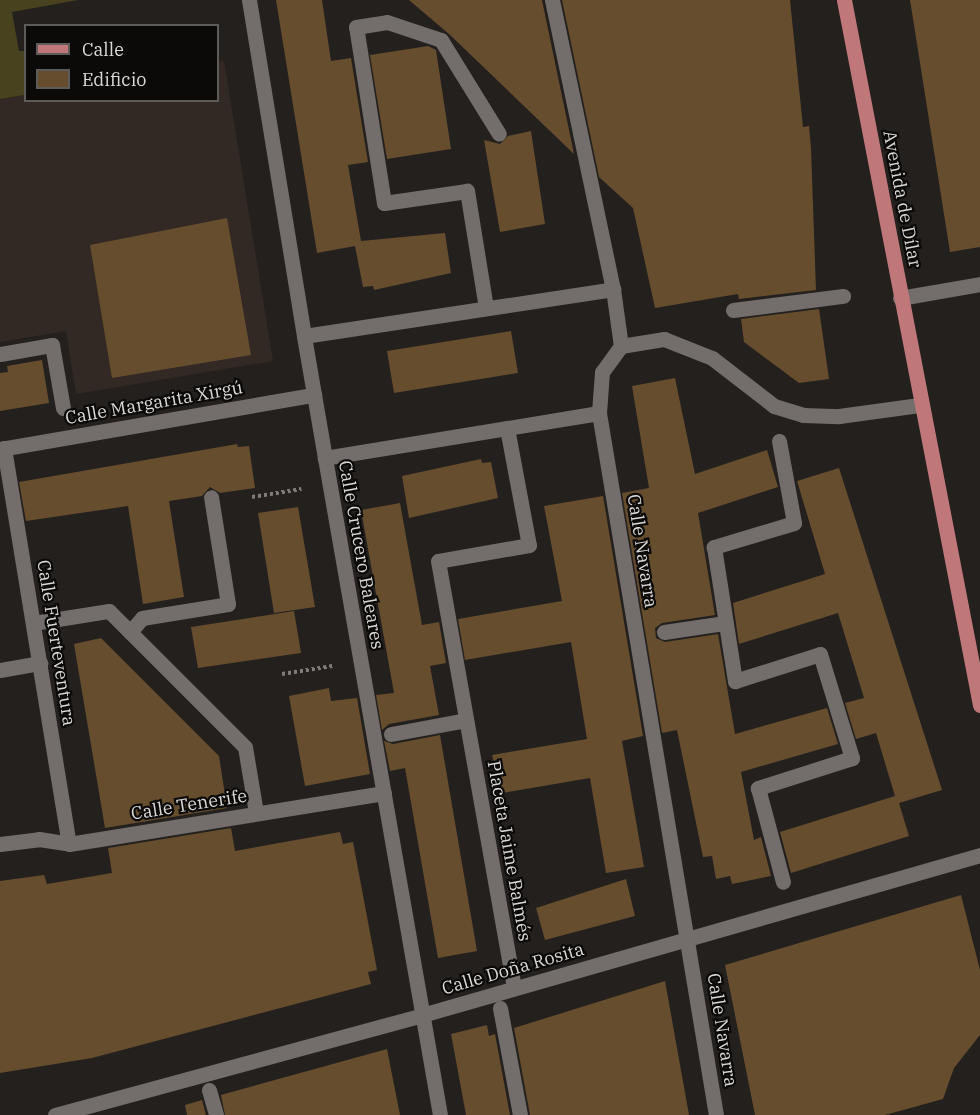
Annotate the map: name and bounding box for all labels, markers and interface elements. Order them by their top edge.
legend [24,24,219,102]
text: Calle [82,38,124,61]
text: Edificio [82,68,146,91]
street label: Avenida de Dílar [878,128,926,270]
street label: Calle Margarita Xirgú [64,377,244,429]
street label: Calle Crucero Baleares [334,459,388,651]
street label: Calle Navarra [622,493,662,609]
street label: Calle Fuerteventura [32,559,80,727]
street label: Placeta Jaime Balmés [482,759,536,943]
street label: Calle Tenerife [130,785,248,825]
street label: Calle Doña Rosita [439,938,587,1000]
street label: Calle Navarra [702,972,742,1088]

